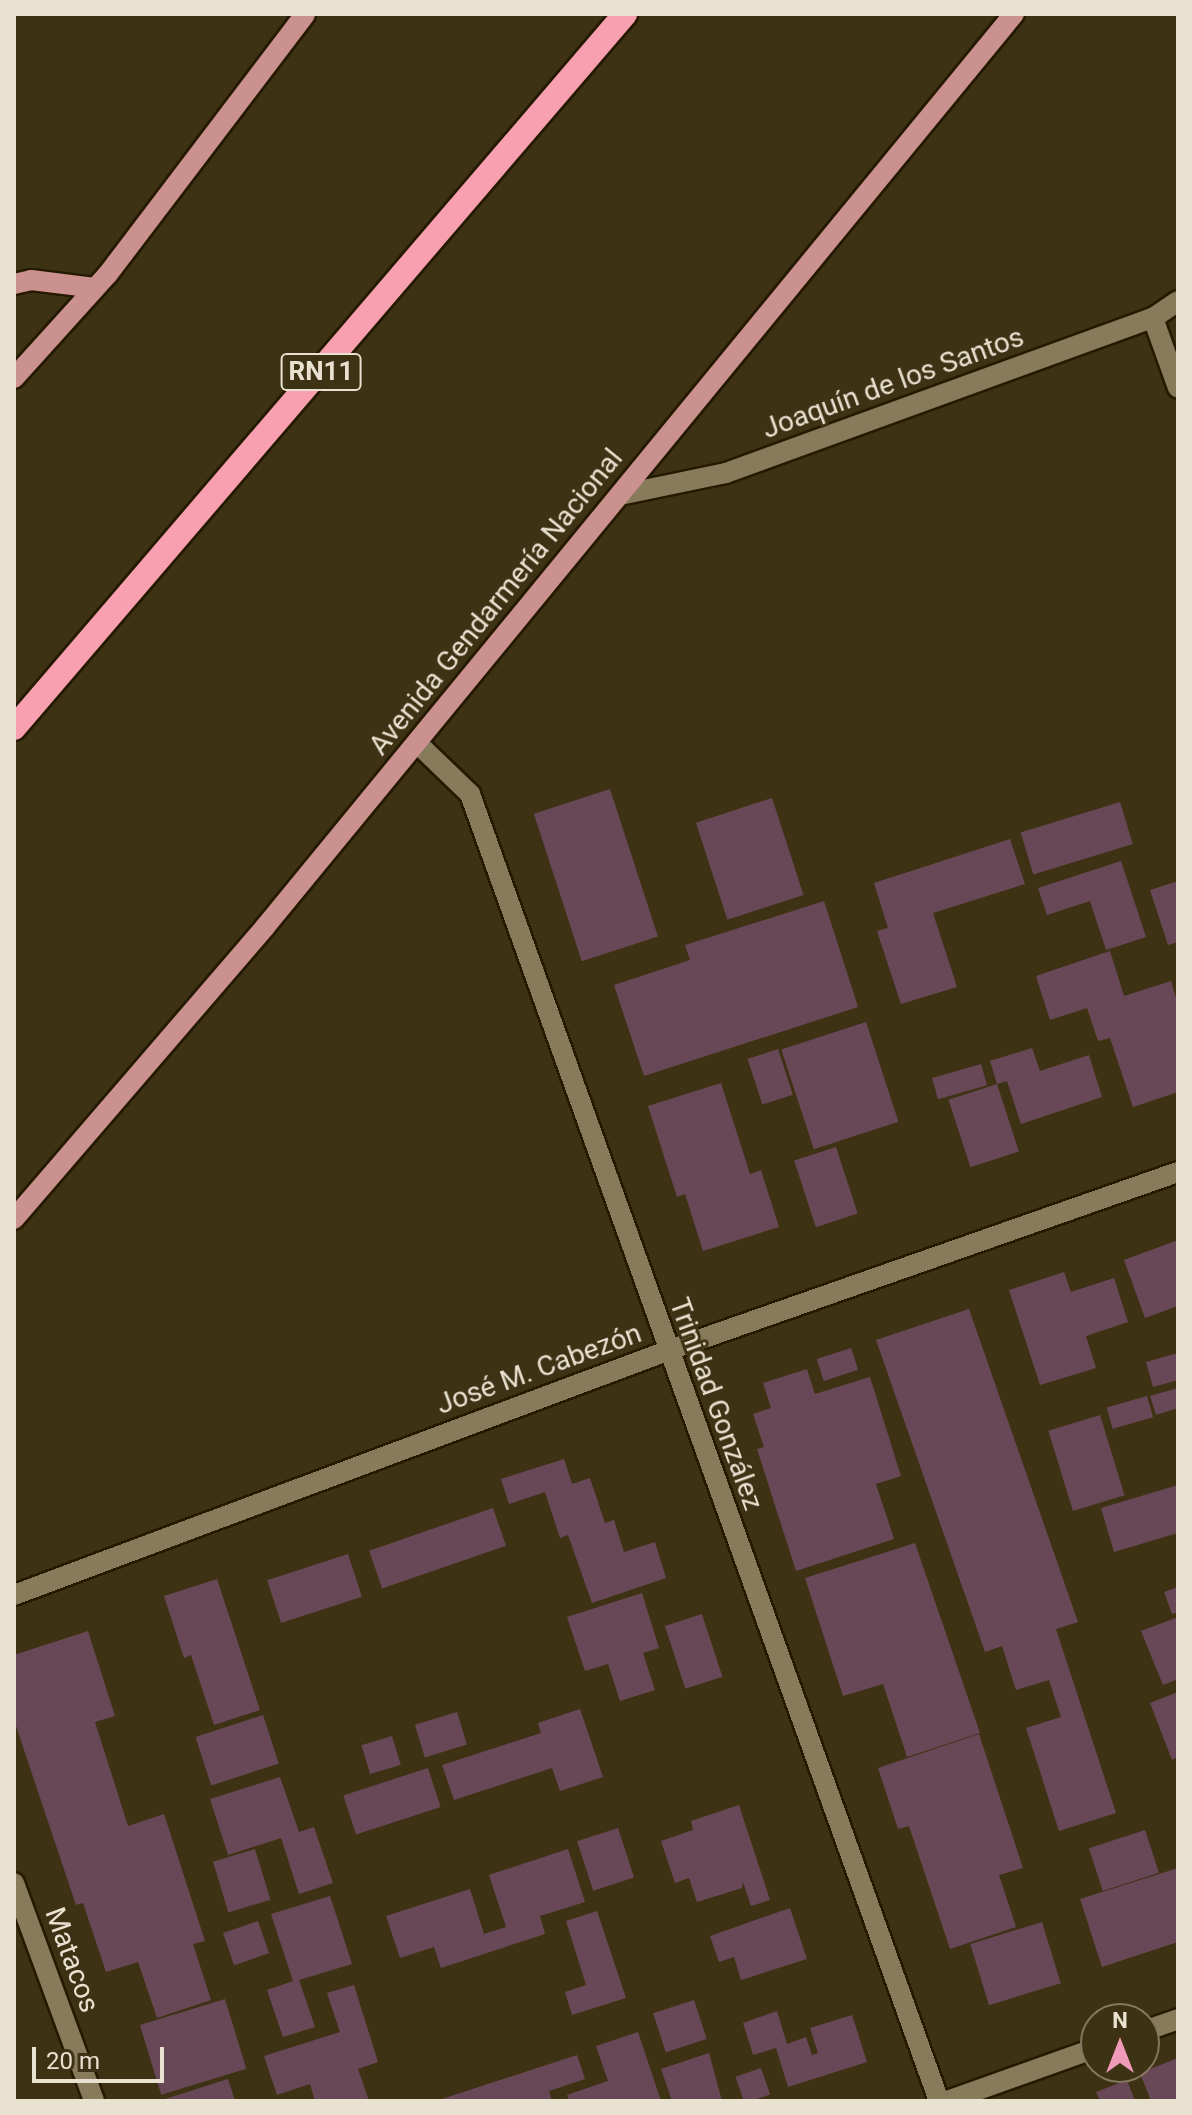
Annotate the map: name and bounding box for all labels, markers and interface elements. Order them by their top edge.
street label: Joaquín de los Santos [758,320,1028,446]
road number: RN11 [279,350,363,394]
street label: Avenida Gendarmería Nacional [362,442,630,762]
street label: Trinidad González [662,1293,770,1515]
street label: José M. Cabezón [432,1316,646,1422]
street label: Matacos [38,1903,106,2017]
north arrow [1080,2003,1160,2083]
text: N [1112,2008,1128,2033]
scale bar [36,2031,168,2081]
text: 20 m [46,2047,100,2075]

